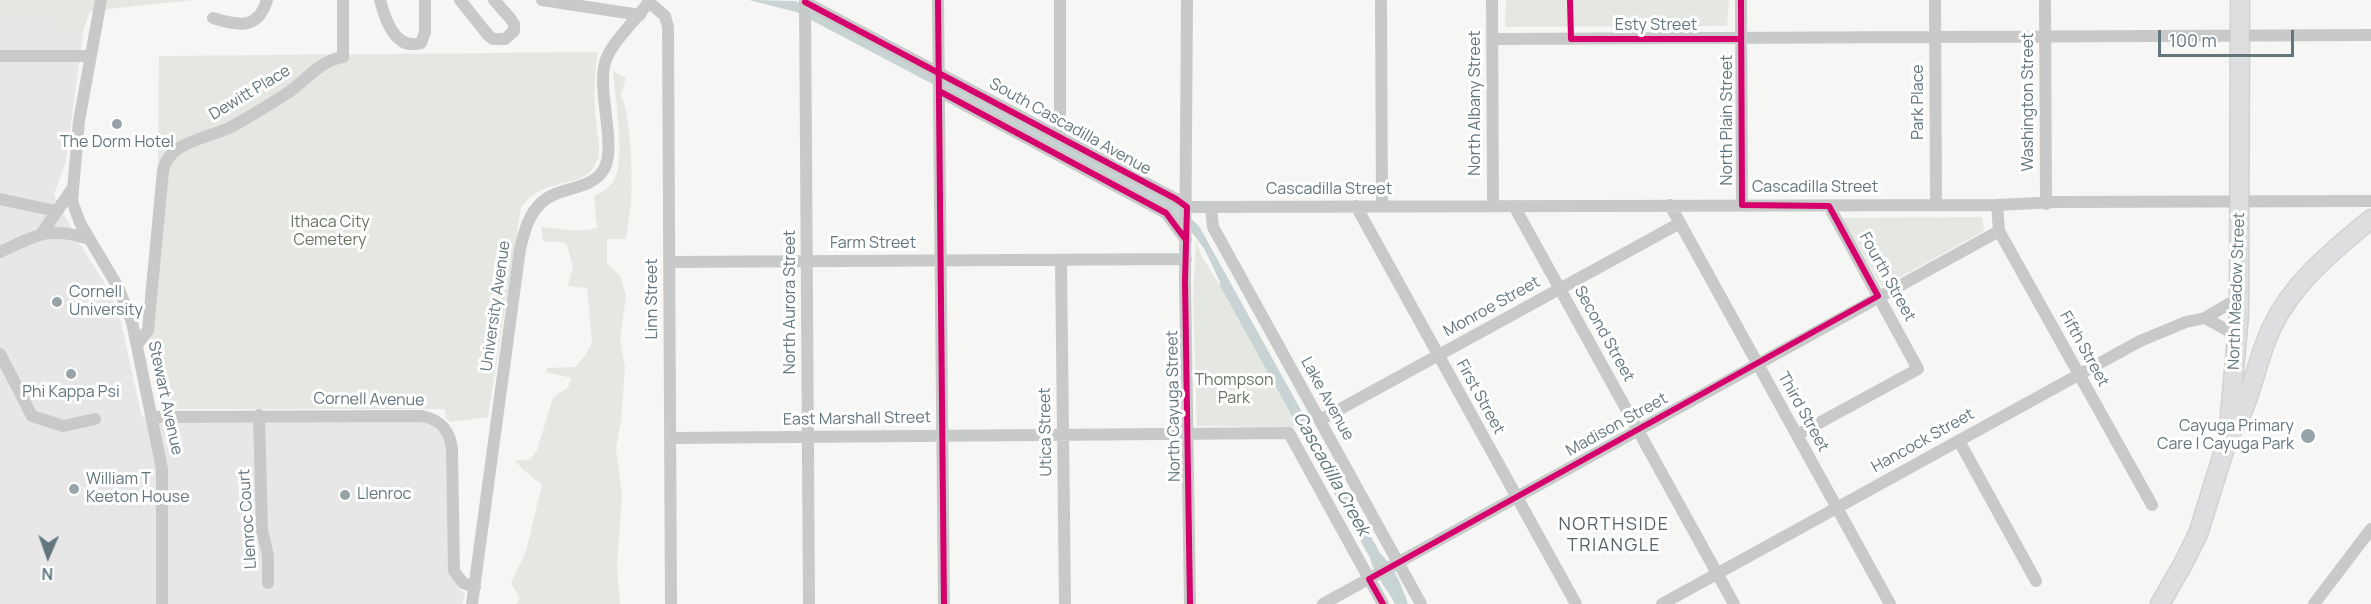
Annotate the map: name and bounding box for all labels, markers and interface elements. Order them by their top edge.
street label: Esty Street [1615,16,1697,36]
scale bar [2161,18,2298,56]
text: 100 m [2169,28,2217,52]
street label: North Albany Street [1466,30,1486,176]
street label: Washington Street [2019,33,2039,171]
street label: North Plain Street [1718,54,1738,186]
street label: Dewitt Place [206,61,294,125]
street label: Park Place [1909,64,1929,140]
street label: South Cascadilla Avenue [986,75,1154,179]
marker: The Dorm Hotel [110,117,124,131]
place label: The Dorm Hotel [60,133,174,153]
street label: Cascadilla Street [1752,178,1878,198]
street label: Cascadilla Street [1266,180,1392,200]
street label: North Meadow Street [2225,212,2249,370]
park label: Ithaca City Cemetery [290,213,370,251]
street label: Fourth Street [1855,229,1919,325]
street label: North Aurora Street [781,230,801,374]
street label: Farm Street [830,234,916,254]
street label: University Avenue [477,239,515,373]
street label: Linn Street [643,258,663,340]
street label: Monroe Street [1441,273,1543,341]
place label: Cornell University [69,283,143,321]
street label: Second Street [1570,283,1638,385]
marker: Cornell University [50,295,64,309]
street label: Fifth Street [2055,308,2113,390]
street label: North Cayuga Street [1163,330,1185,482]
street label: Stewart Avenue [144,339,186,457]
street label: Lake Avenue [1296,354,1358,444]
street label: First Street [1452,356,1508,438]
marker: Phi Kappa Psi [64,367,78,381]
street label: Third Street [1773,369,1833,455]
park label: Thompson Park [1195,371,1273,409]
place label: Phi Kappa Psi [22,383,120,403]
street label: Utica Street [1036,387,1056,477]
street label: Cornell Avenue [313,389,425,411]
street label: Madison Street [1563,389,1671,461]
street label: Hancock Street [1868,405,1978,477]
street label: East Marshall Street [783,408,931,430]
water label: Cascadilla Creek [1288,408,1374,540]
place label: Cayuga Primary Care | Cayuga Park [2157,417,2294,455]
marker: Cayuga Primary Care | Cayuga Park [2299,427,2317,445]
street label: Llenroc Court [235,468,261,570]
place label: William T Keeton House [86,470,189,508]
marker: William T Keeton House [67,482,81,496]
place label: Llenroc [357,485,411,505]
marker: Llenroc [338,488,352,502]
district label: NORTHSIDE TRIANGLE [1559,514,1669,556]
north arrow [18,526,78,586]
text: N [41,563,54,585]

